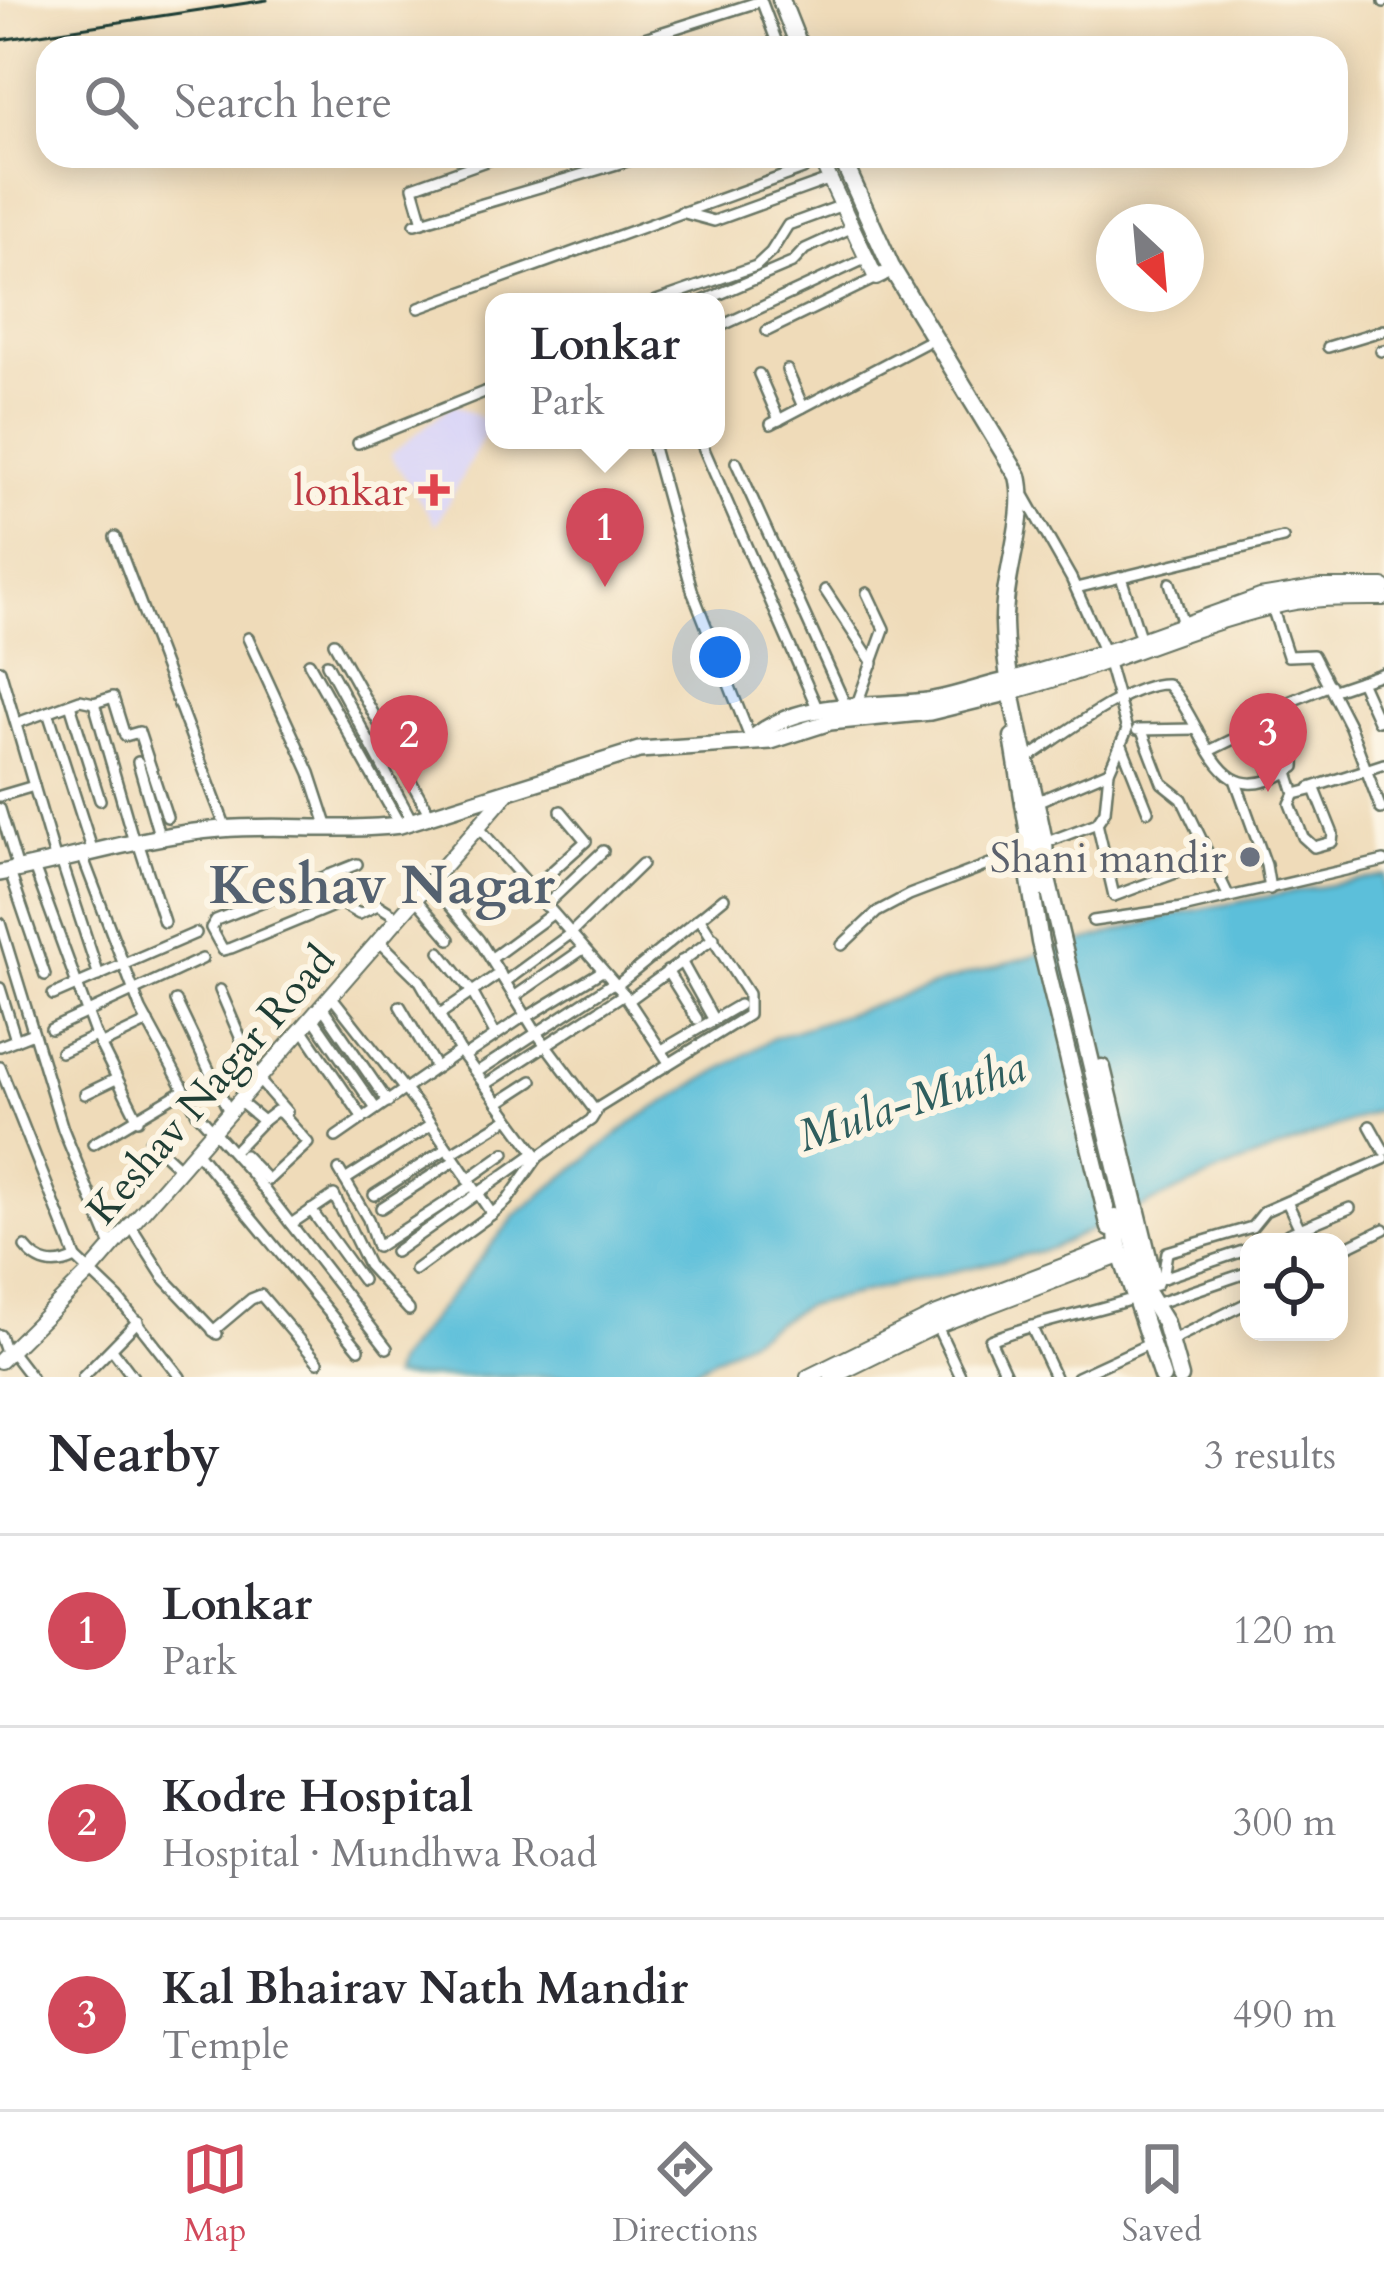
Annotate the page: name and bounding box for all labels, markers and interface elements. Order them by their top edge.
search box [36,36,1348,168]
icon: search [78,69,144,135]
text: Search here [174,72,392,133]
north arrow [1096,204,1204,312]
popup [485,293,725,449]
text: Lonkar [530,314,680,375]
text: Park [530,375,605,428]
place label: lonkar [294,463,408,520]
marker: lonkar [418,474,450,506]
pin: 1 [566,488,644,587]
your location [690,627,750,687]
pin: 3 [1229,693,1307,792]
pin: 2 [370,695,448,794]
place label: Shani mandir [990,830,1227,887]
marker: Shani mandir [1237,844,1263,870]
district label: Keshav Nagar [209,850,555,923]
street label: Keshav Nagar Road [74,933,348,1237]
water label: Mula-Mutha [790,1036,1033,1167]
map controls [1240,1233,1348,1341]
button: locate [1240,1233,1348,1341]
text: Nearby [48,1420,220,1490]
text: 3 results [1204,1429,1336,1482]
text: Lonkar [162,1574,312,1635]
text: 1 [77,1604,97,1657]
text: 120 m [1233,1604,1336,1657]
text: Park [162,1635,237,1688]
text: Kodre Hospital [162,1766,473,1827]
text: 2 [77,1796,97,1849]
text: 300 m [1233,1796,1336,1849]
text: Hospital · Mundhwa Road [162,1827,597,1880]
text: Kal Bhairav Nath Mandir [162,1958,688,2019]
text: 3 [77,1988,97,2041]
text: 490 m [1233,1988,1336,2041]
text: Temple [162,2019,290,2072]
tab: Map [182,2136,248,2253]
tab: Directions [612,2136,758,2253]
tab: Saved [1122,2136,1202,2253]

